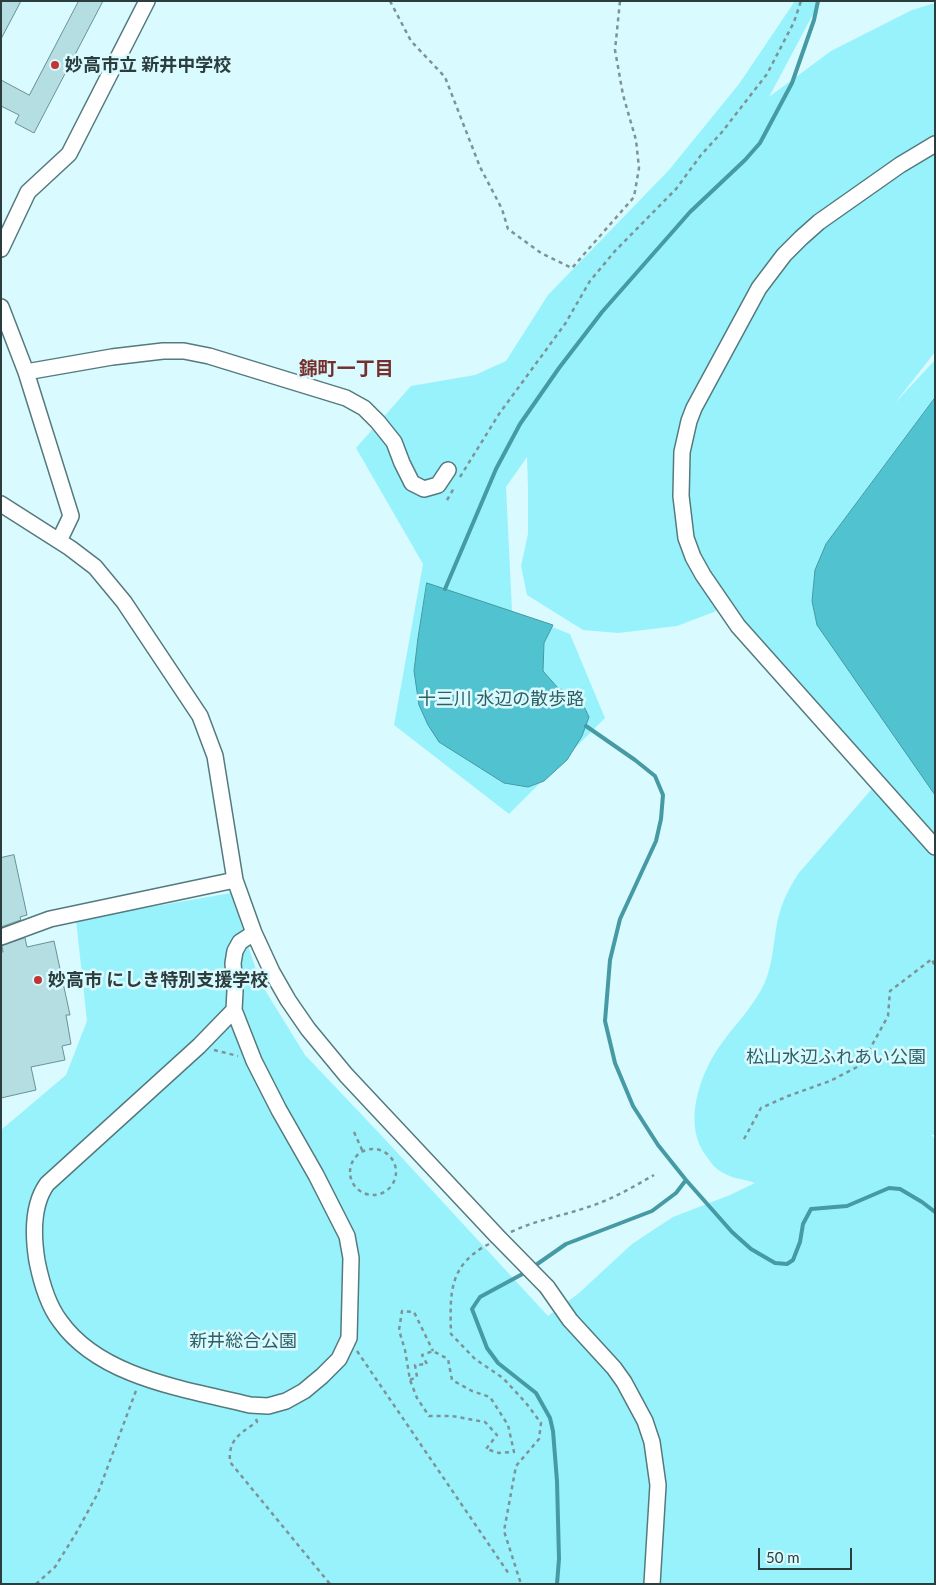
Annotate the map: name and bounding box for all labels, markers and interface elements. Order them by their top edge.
place label: 妙高市立 新井中学校 [65,54,231,76]
marker: 妙高市立 新井中学校 [49,59,61,71]
district label: 錦町一丁目 [299,358,393,380]
park label: 十三川 水辺の散歩路 [418,688,584,710]
place label: 妙高市 にしき特別支援学校 [48,969,268,991]
marker: 妙高市 にしき特別支援学校 [32,974,44,986]
park label: 松山水辺ふれあい公園 [746,1046,926,1068]
park label: 新井総合公園 [189,1330,297,1352]
scale bar [761,1538,855,1570]
text: 50 m [766,1548,800,1566]

